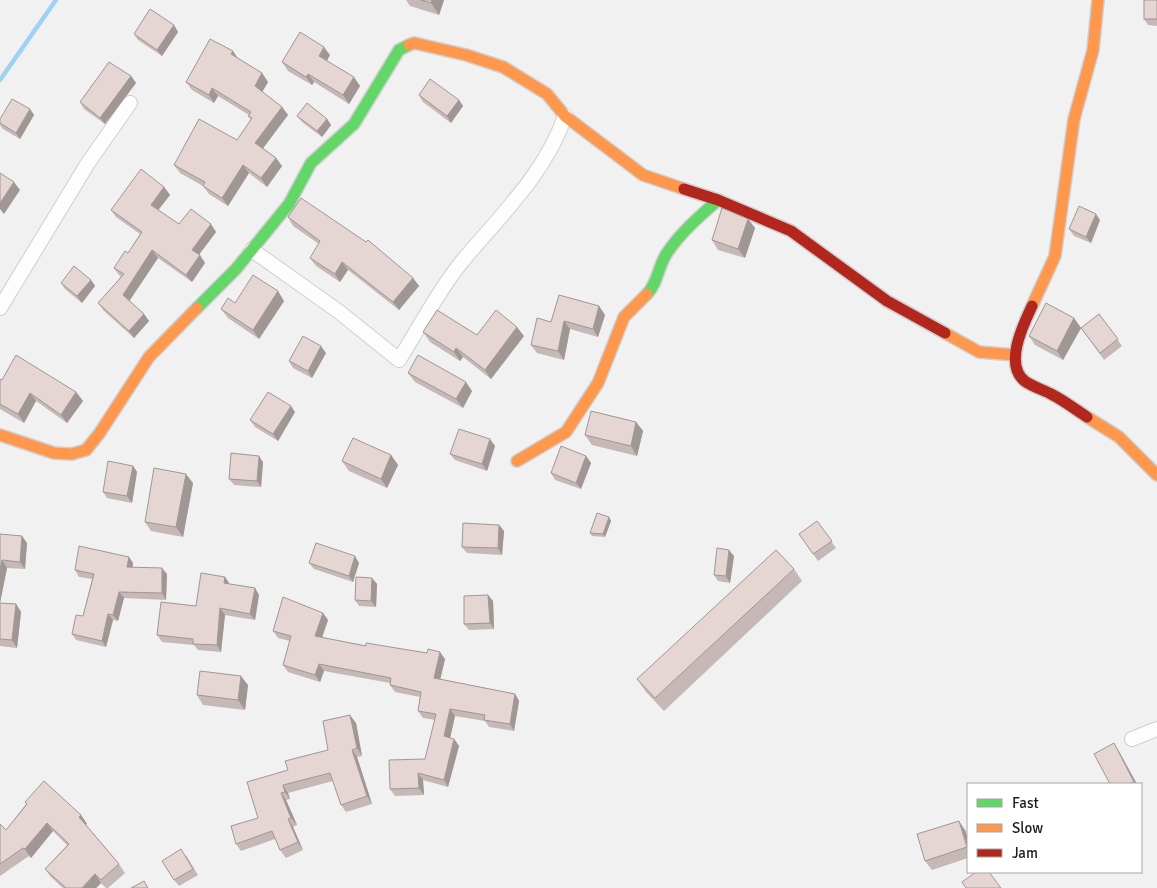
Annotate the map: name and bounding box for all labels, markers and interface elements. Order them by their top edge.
legend [967,783,1142,873]
text: Fast [1012,794,1039,812]
text: Slow [1012,819,1043,837]
text: Jam [1012,844,1038,862]

